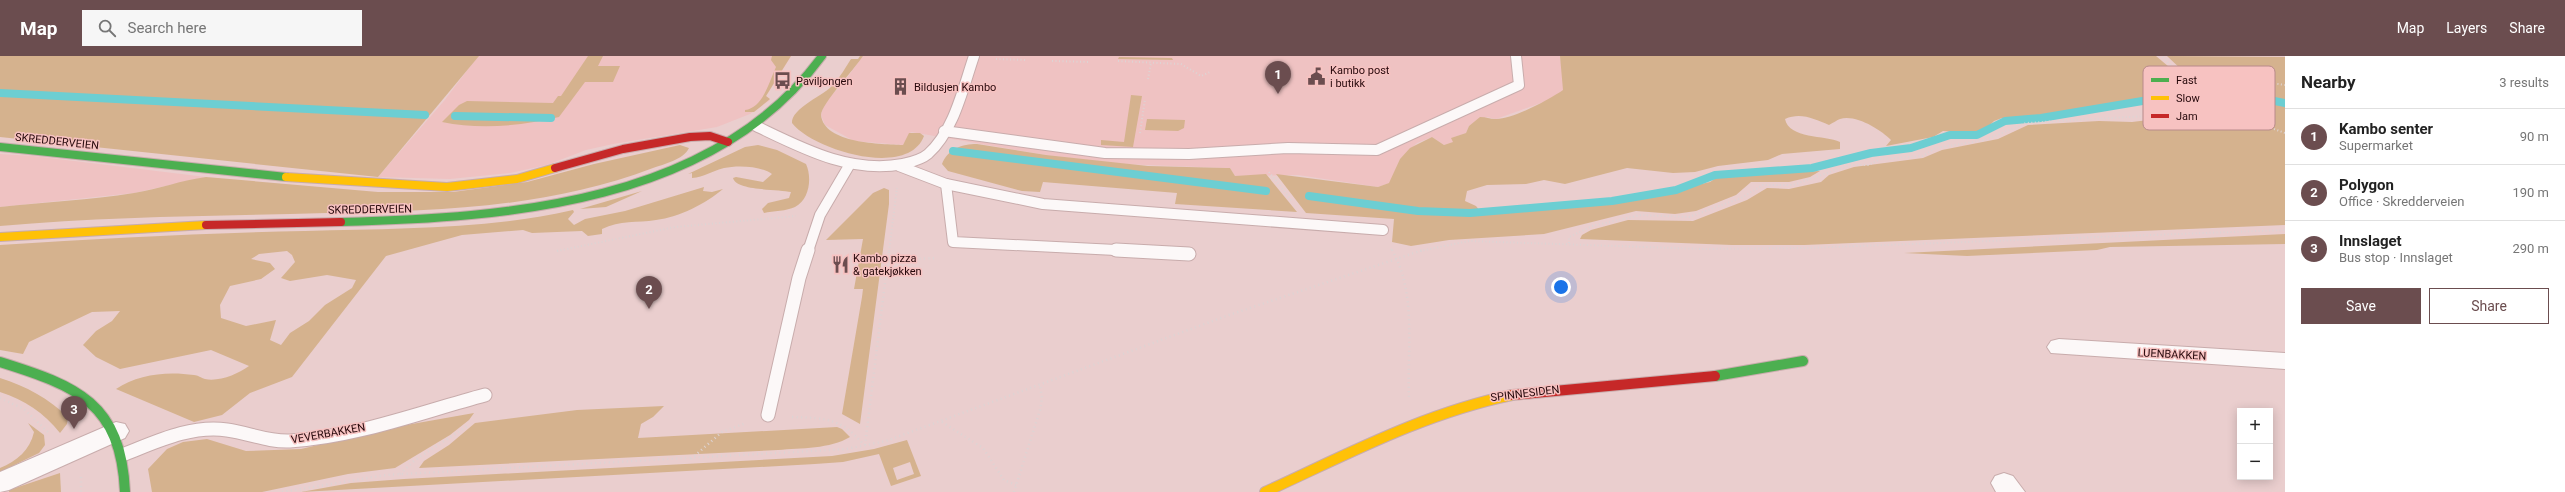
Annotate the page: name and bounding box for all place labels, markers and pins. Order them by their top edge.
pin: 1 [1265,61,1291,94]
place label: Kambo post i butikk [1330,64,1390,90]
public building icon: Kambo post i butikk [1307,66,1327,86]
bus stop icon: Paviljongen [773,71,793,91]
place label: Paviljongen [796,75,853,88]
building icon: Bildusjen Kambo [891,77,911,97]
place label: Bildusjen Kambo [914,81,996,94]
place label: Kambo pizza & gatekjøkken [853,252,922,278]
restaurant icon: Kambo pizza & gatekjøkken [830,254,850,274]
pin: 2 [636,276,662,309]
pin: 3 [61,396,87,429]

